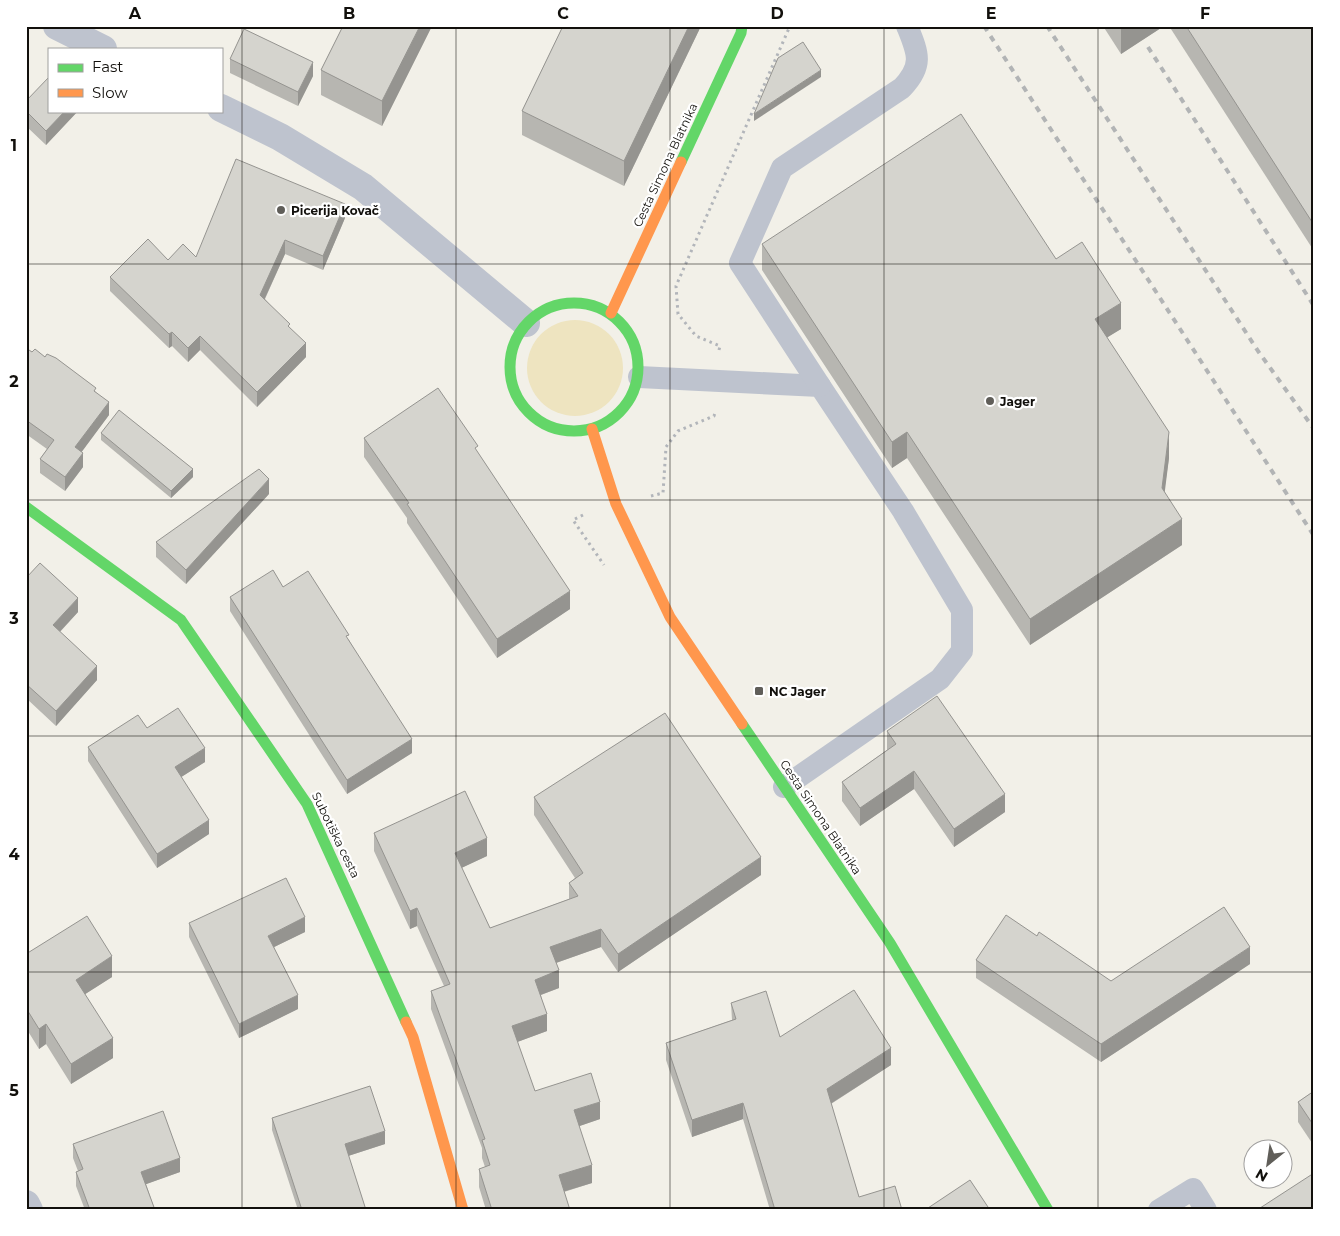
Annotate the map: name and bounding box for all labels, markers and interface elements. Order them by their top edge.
text: A [128,4,142,23]
text: B [343,4,355,23]
text: C [557,4,569,23]
text: D [770,4,784,23]
text: E [986,4,996,23]
text: F [1200,4,1210,23]
legend [48,48,222,112]
text: Fast [92,57,123,76]
text: Slow [92,83,128,102]
street label: Cesta Simona Blatnika [630,101,700,229]
text: 1 [11,136,17,155]
place label: Picerija Kovač [291,203,379,218]
marker: Picerija Kovač [275,204,287,216]
text: 2 [9,372,19,391]
place label: Jager [999,394,1035,409]
marker: Jager [984,395,996,407]
text: 3 [8,609,19,628]
place label: NC Jager [769,684,826,699]
marker: NC Jager [753,685,765,697]
street label: Cesta Simona Blatnika [777,757,865,877]
street label: Subotiška cesta [309,790,363,880]
text: 4 [8,845,20,864]
text: 5 [9,1081,19,1100]
north arrow [1242,1138,1292,1188]
text: N [1252,1165,1271,1186]

